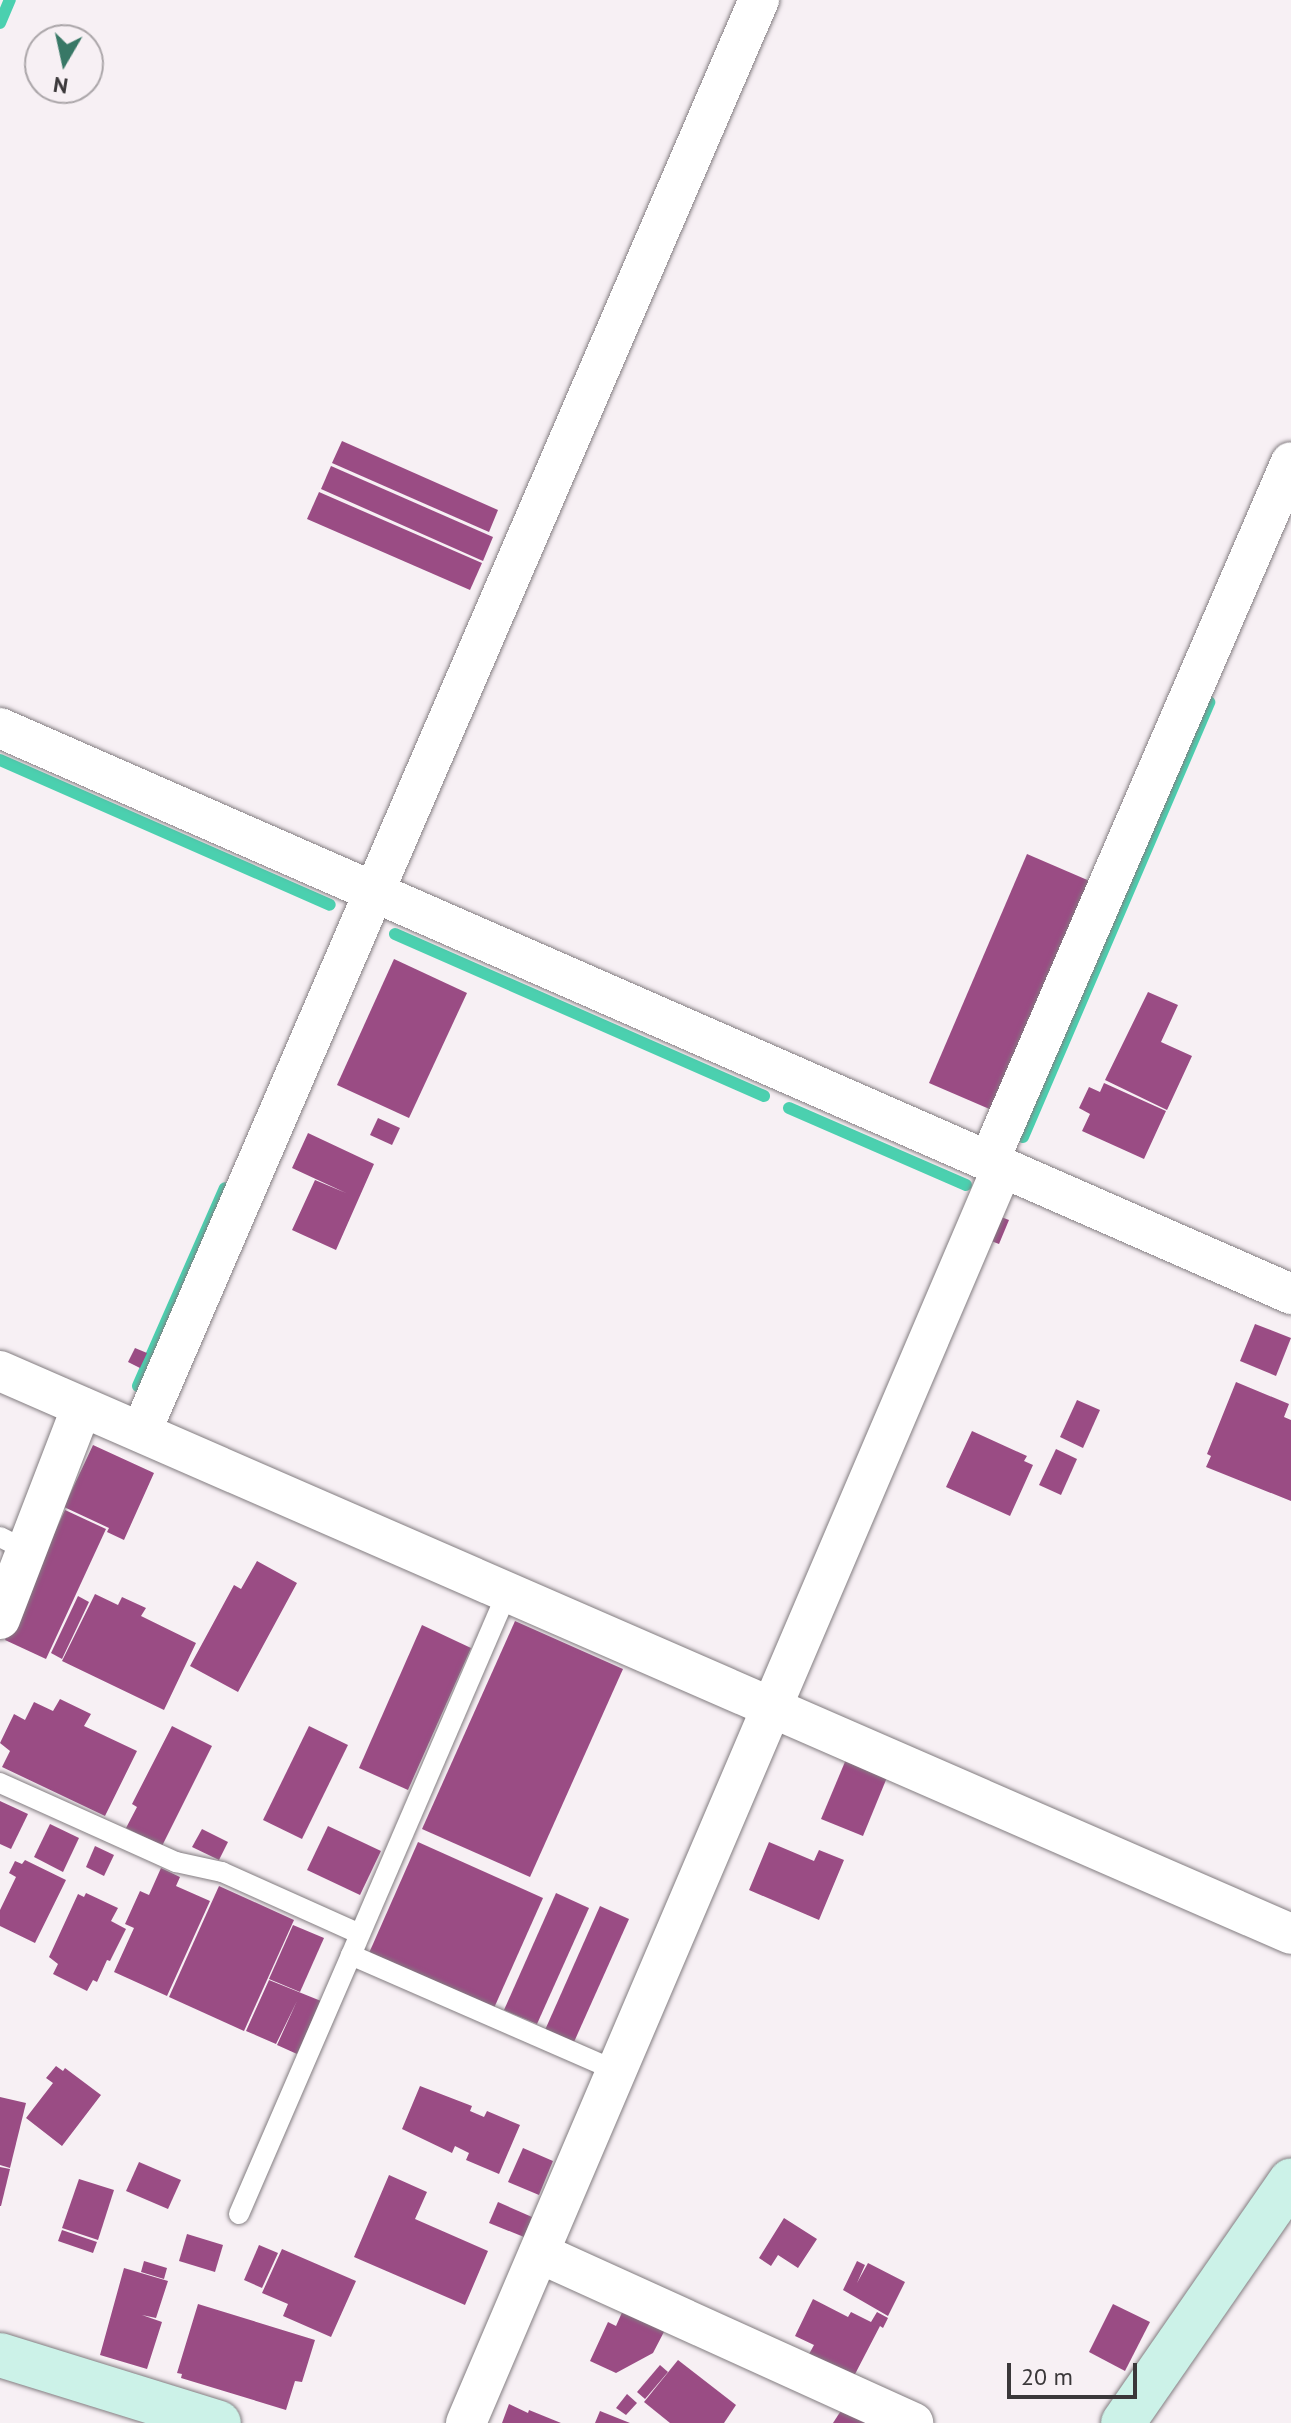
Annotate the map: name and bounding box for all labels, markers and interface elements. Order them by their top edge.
north arrow [24,24,104,104]
text: N [51,71,70,101]
scale bar [1011,2347,1141,2397]
text: 20 m [1021,2361,1073,2392]

